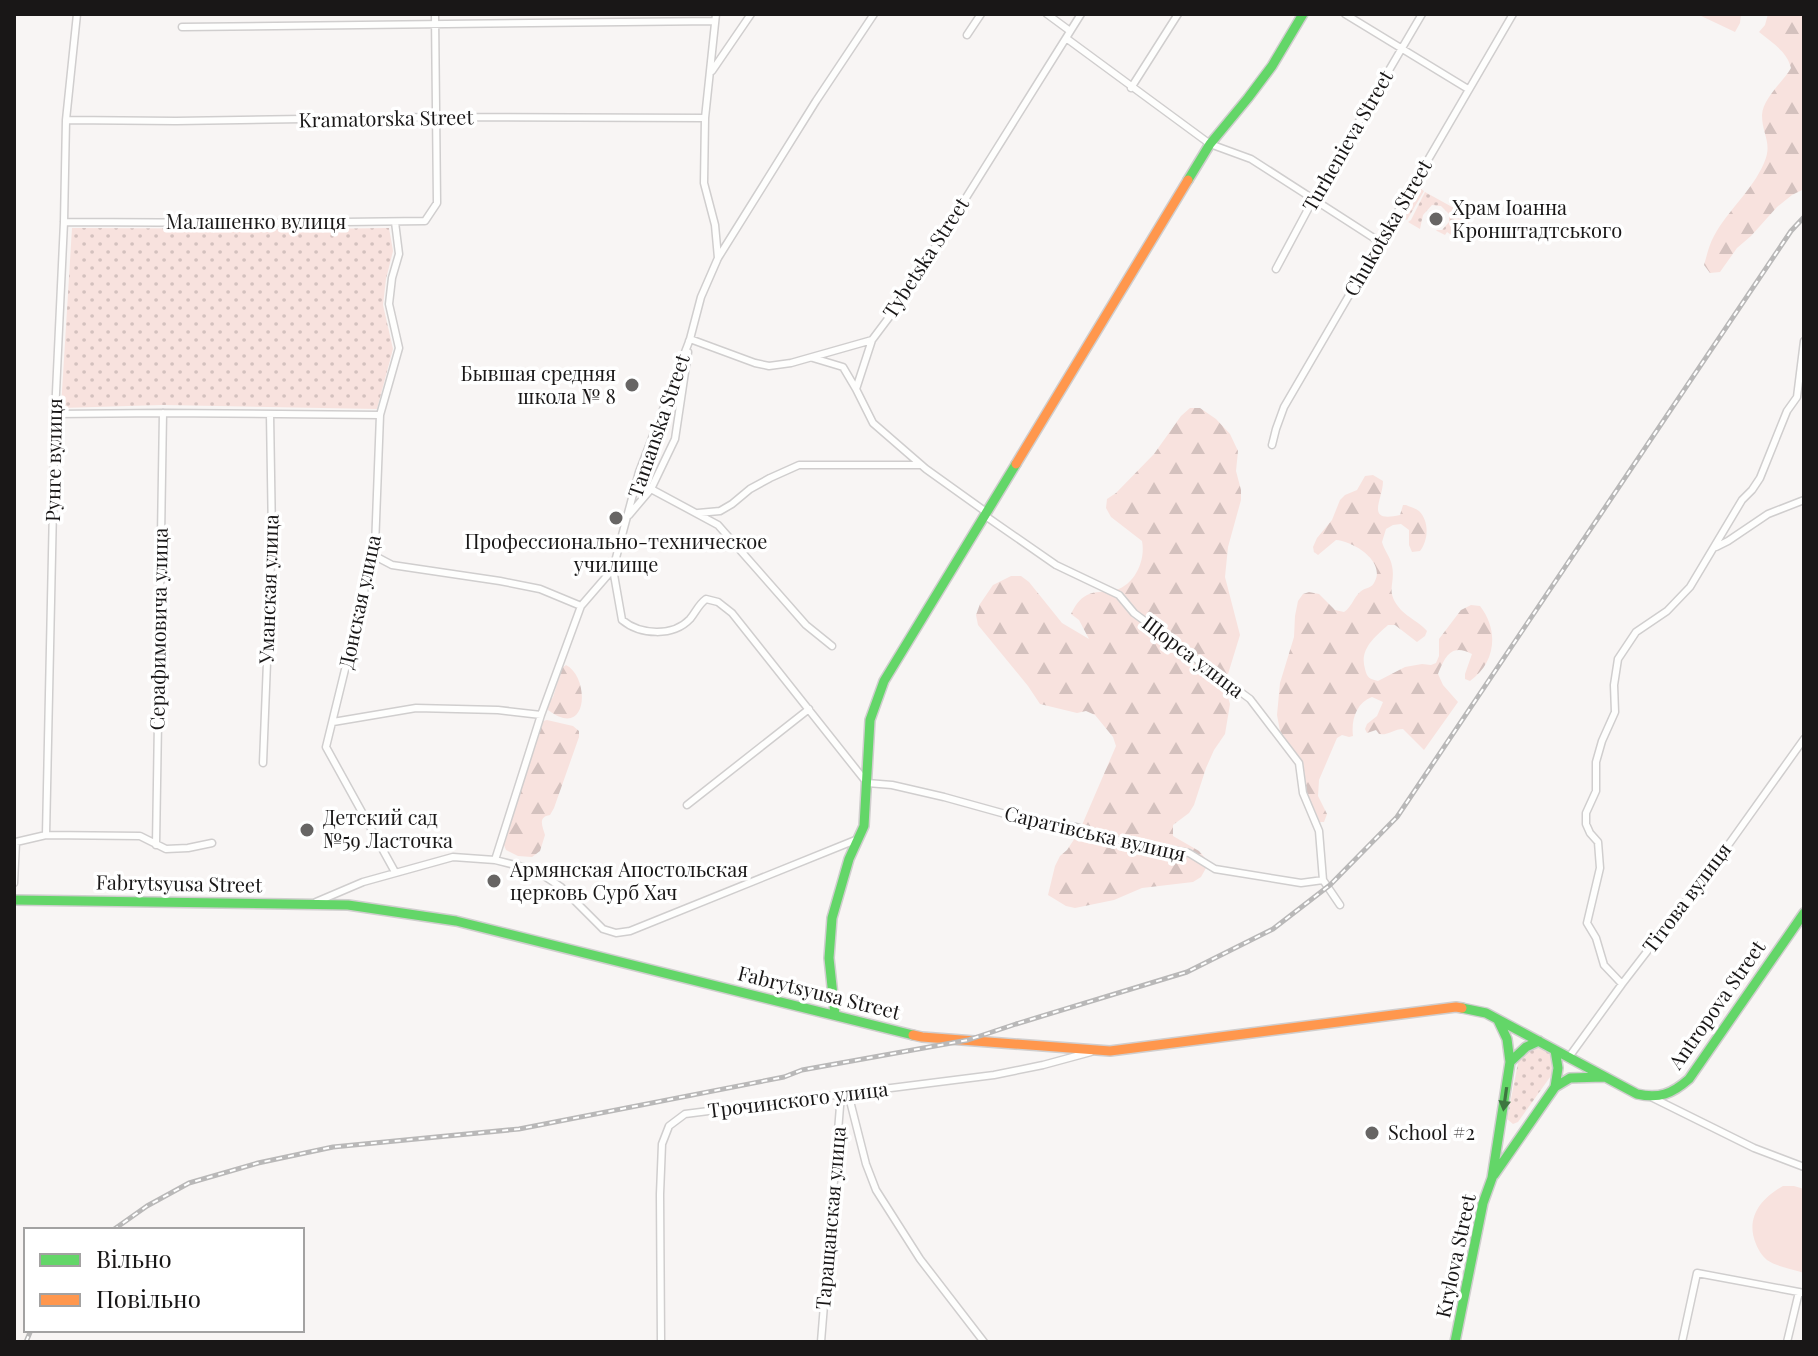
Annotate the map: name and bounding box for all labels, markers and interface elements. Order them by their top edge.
street label: Turhenieva Street [1295,64,1399,216]
street label: Kramatorska Street [298,102,474,133]
street label: Chukotska Street [1337,153,1437,301]
street label: Tybetska Street [876,191,974,323]
place label: Храм Іоанна Кронштадтського [1452,193,1622,243]
street label: Малашенко вулиця [166,207,346,234]
marker: Храм Іоанна Кронштадтського [1427,210,1445,228]
street label: Tamanska Street [620,349,695,501]
place label: Бывшая средняя школа № 8 [461,359,616,409]
marker: Бывшая средняя школа № 8 [623,376,641,394]
street label: Рунге вулиця [38,398,67,522]
marker: Профессионально-техническое училище [607,509,625,527]
street label: Уманская улица [251,514,284,665]
street label: Серафимовича улица [142,527,173,731]
place label: Профессионально-техническое училище [465,527,767,577]
street label: Донская улица [331,532,386,671]
street label: Щорса улица [1138,609,1250,703]
street label: Саратівська вулиця [1002,799,1189,867]
place label: Детский сад №59 Ласточка [323,803,453,853]
marker: Детский сад №59 Ласточка [298,821,316,839]
street label: Тітова вулиця [1635,836,1736,958]
place label: Армянская Апостольская церковь Сурб Хач [509,855,748,905]
street label: Fabrytsyusa Street [96,868,263,897]
marker: Армянская Апостольская церковь Сурб Хач [485,872,503,890]
street label: Antropova Street [1661,934,1771,1075]
street label: Fabrytsyusa Street [735,958,904,1025]
street label: Трочинского улица [706,1074,889,1123]
one-way arrow [1498,1087,1511,1112]
place label: School #2 [1388,1118,1475,1145]
marker: School #2 [1363,1124,1381,1142]
street label: Таращанская улица [808,1125,851,1310]
street label: Krylova Street [1428,1190,1481,1320]
legend [24,1228,304,1332]
text: Вільно [96,1242,172,1274]
text: Повільно [96,1282,201,1314]

